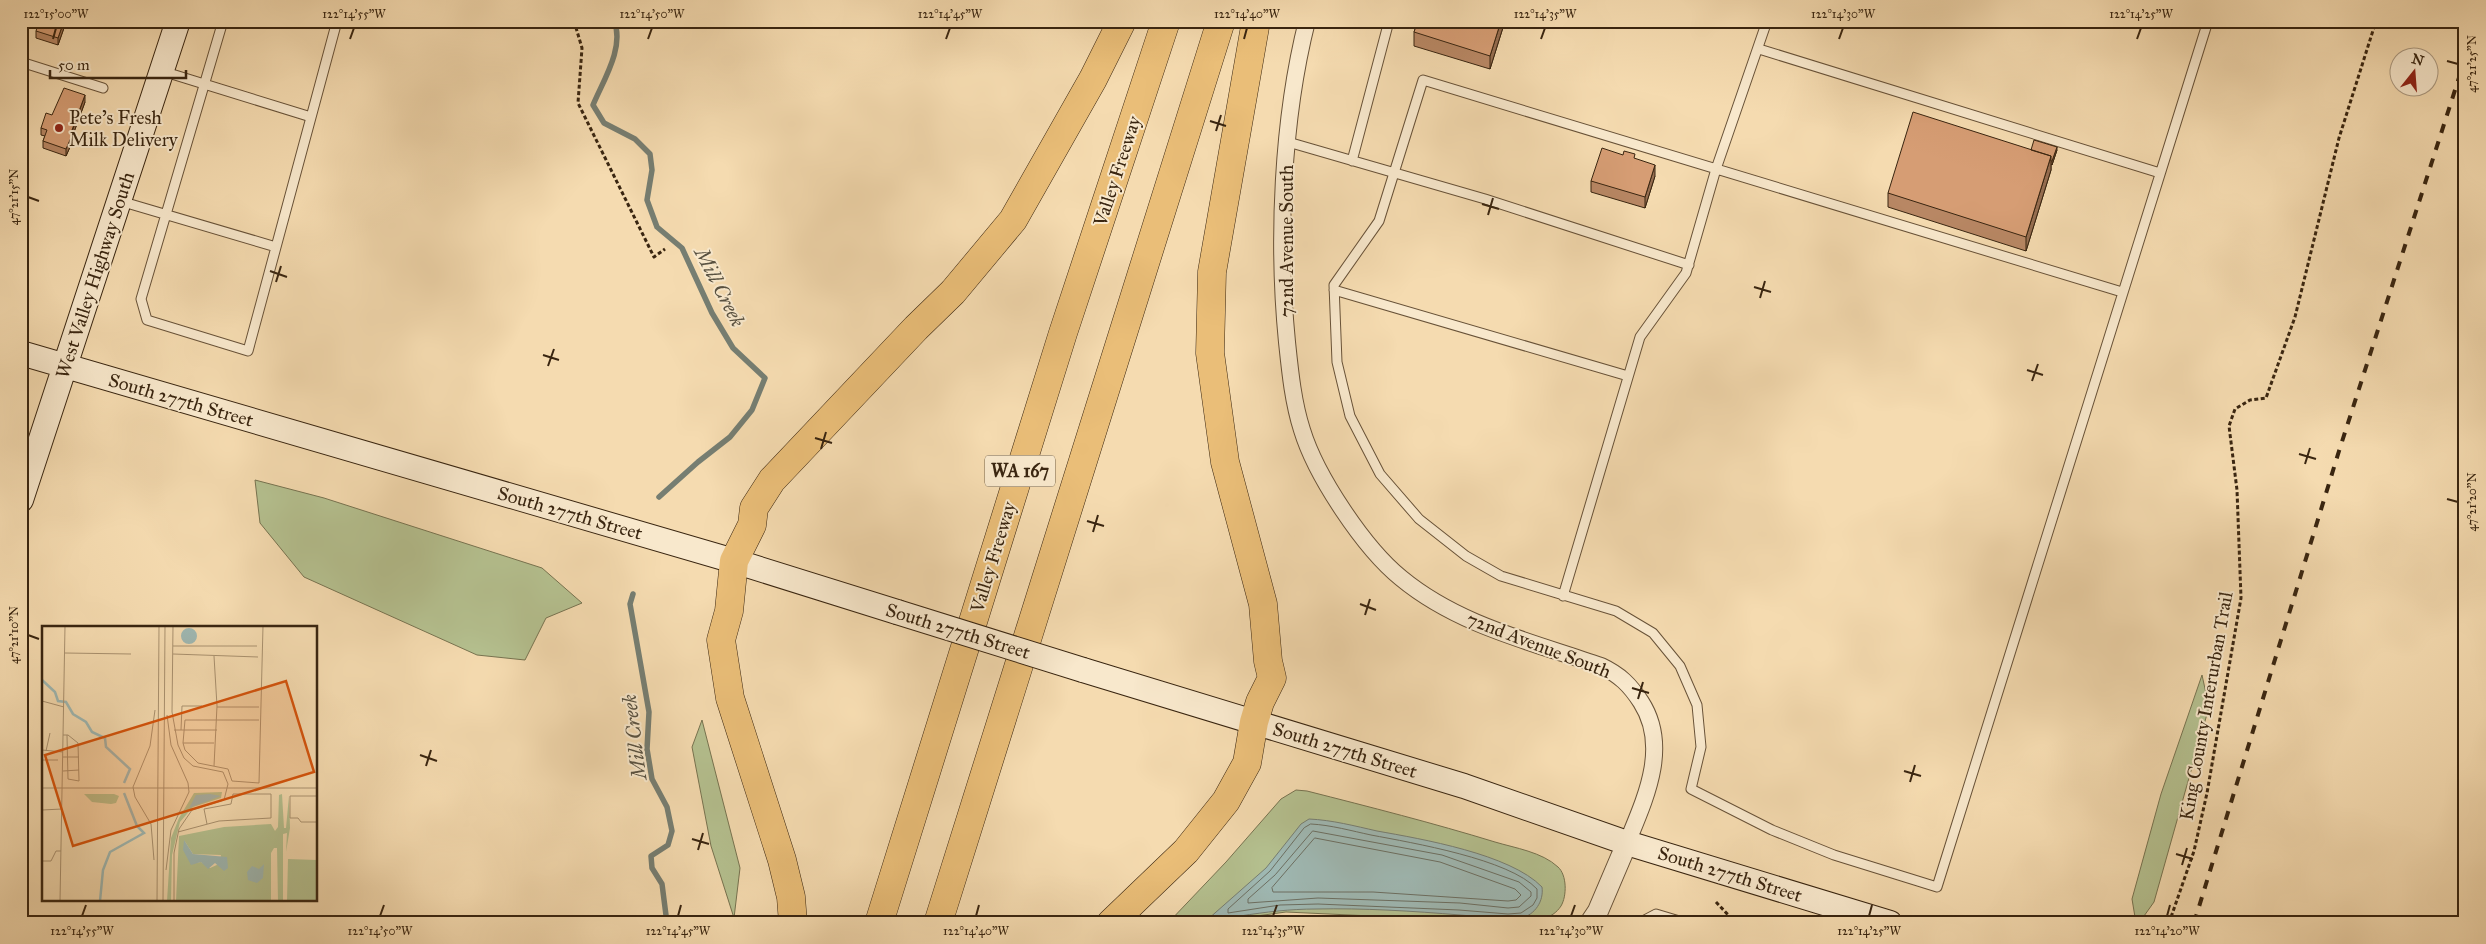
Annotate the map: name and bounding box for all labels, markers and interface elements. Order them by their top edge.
text: 122°15'00"W [23,7,89,21]
text: 122°14'55"W [322,7,386,21]
text: 122°14'50"W [620,7,685,21]
text: 122°14'45"W [918,7,983,21]
text: 122°14'40"W [1214,7,1281,21]
text: 122°14'35"W [1514,7,1577,21]
text: 122°14'30"W [1811,7,1876,21]
text: 122°14'25"W [2109,7,2173,21]
text: 47°21'25"N [2465,35,2479,93]
scale bar [50,48,186,80]
north arrow [2388,48,2438,98]
text: N [2409,50,2426,70]
text: 50 m [58,56,90,74]
place label: Pete's Fresh Milk Delivery [69,106,179,151]
street label: Valley Freeway [1088,112,1146,230]
marker: Pete's Fresh Milk Delivery [53,122,65,134]
street label: 72nd Avenue South [1275,164,1298,317]
street label: West Valley Highway South [51,168,140,381]
text: 47°21'15"N [7,169,21,225]
water label: Mill Creek [689,242,750,331]
street label: South 277th Street [106,368,256,432]
road number: WA 167 [985,456,1055,486]
text: 47°21'20"N [2465,472,2479,532]
street label: South 277th Street [495,481,645,545]
street label: Valley Freeway [965,498,1021,616]
street label: King County Interurban Trail [2175,589,2239,822]
street label: South 277th Street [883,598,1033,664]
text: 47°21'10"N [7,606,21,664]
street label: 72nd Avenue South [1464,607,1615,683]
inset map [42,626,318,902]
water label: Mill Creek [617,693,651,783]
street label: South 277th Street [1270,717,1420,783]
street label: South 277th Street [1655,841,1805,907]
text: 122°14'55"W [50,924,114,938]
text: 122°14'50"W [348,924,413,938]
text: 122°14'45"W [646,924,711,938]
text: 122°14'40"W [943,924,1010,938]
text: 122°14'35"W [1242,924,1305,938]
text: 122°14'30"W [1539,924,1604,938]
text: 122°14'25"W [1837,924,1901,938]
text: 122°14'20"W [2134,924,2200,938]

